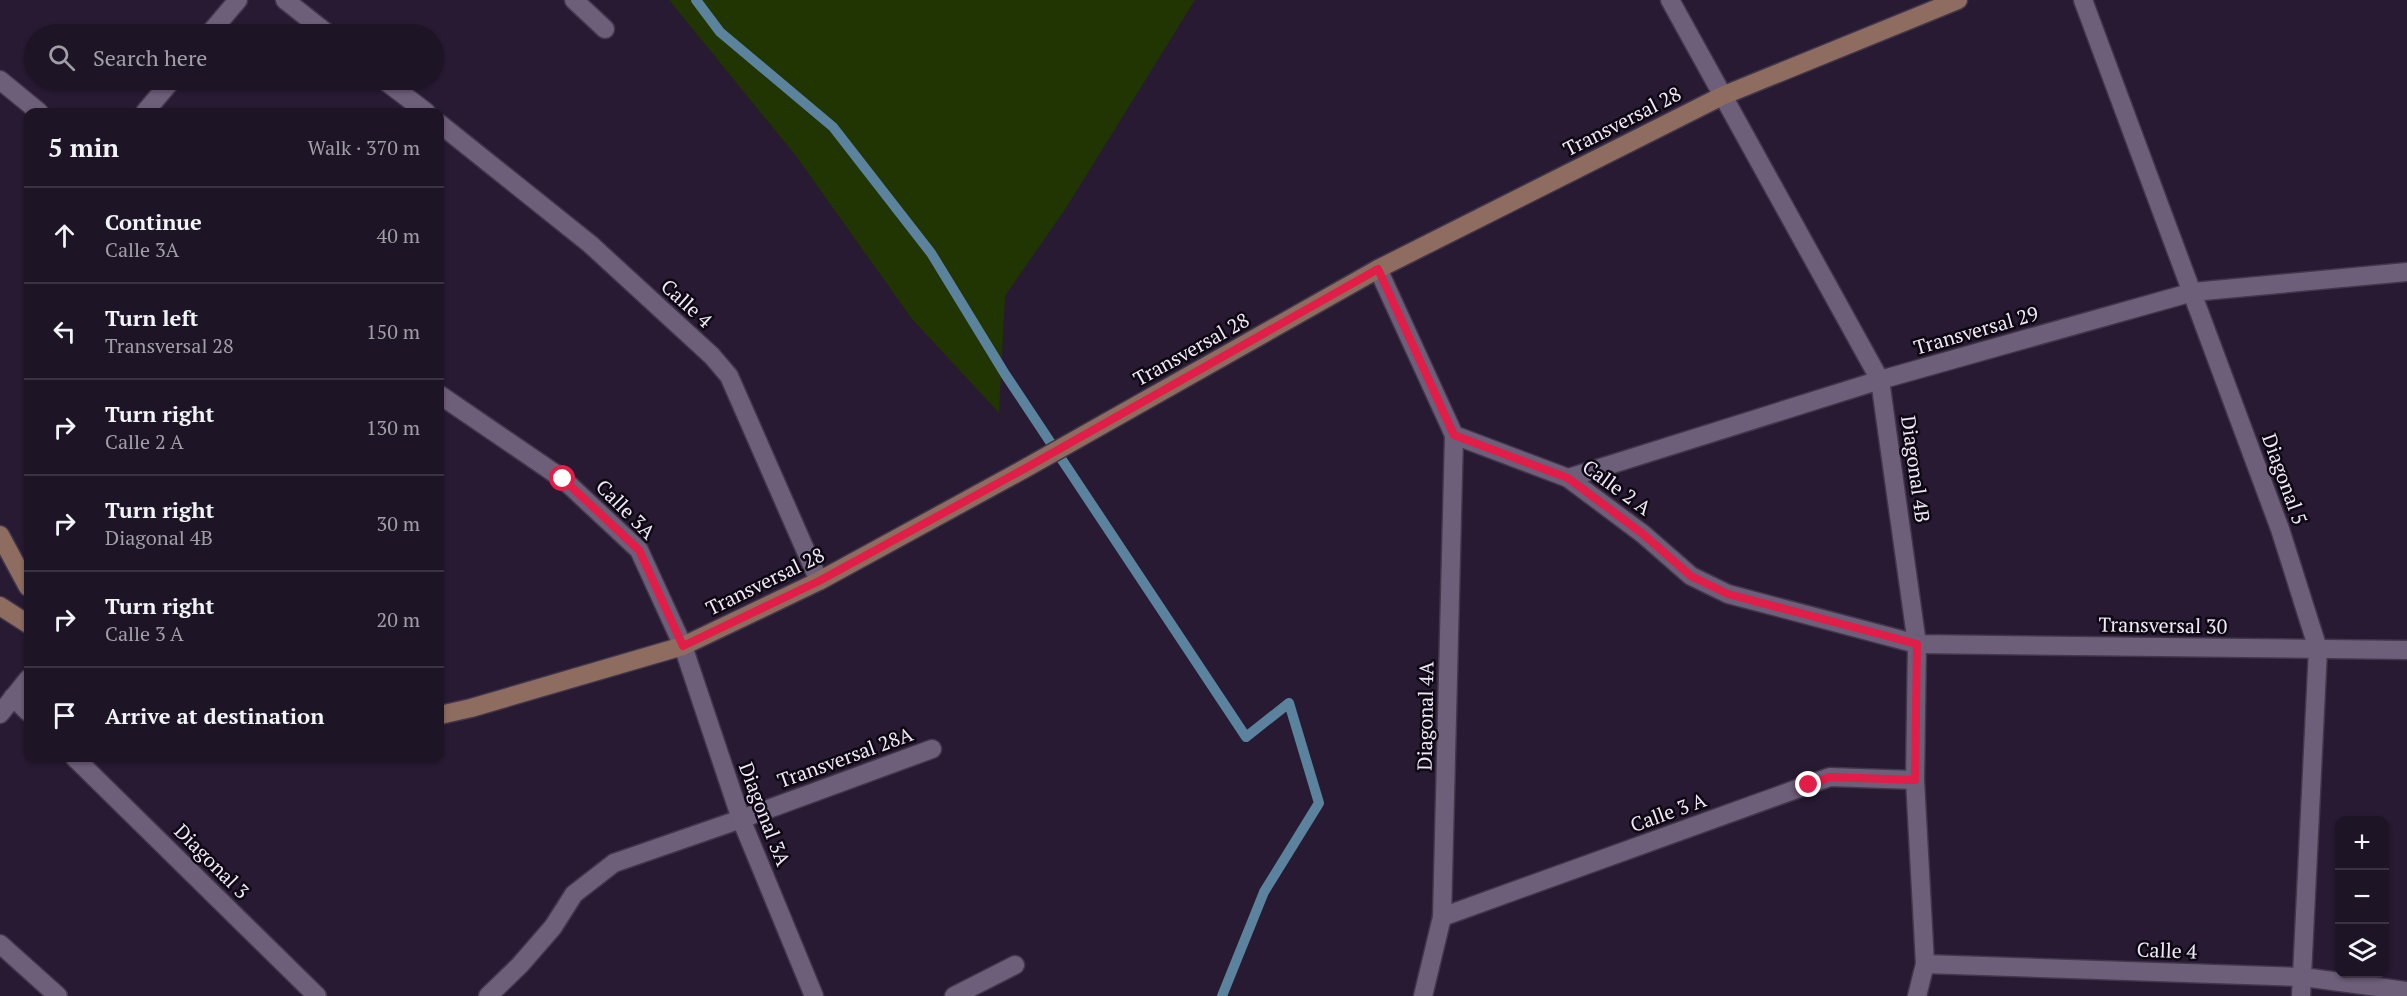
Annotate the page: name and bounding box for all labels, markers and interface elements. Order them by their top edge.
search box [24,24,444,90]
icon: search [45,41,78,74]
text: Search here [93,43,207,72]
street label: Transversal 28 [1559,80,1685,162]
text: 5 min [48,130,119,164]
text: Walk · 370 m [308,134,420,161]
text: Continue [105,207,202,236]
icon: ahead [48,219,81,252]
text: 40 m [377,222,420,249]
text: Calle 3A [105,236,179,263]
street label: Calle 4 [655,273,719,334]
street label: Transversal 29 [1910,299,2042,361]
text: Turn left [105,303,198,332]
street label: Transversal 28 [1128,306,1254,392]
icon: left [48,315,81,348]
text: 150 m [366,318,420,345]
text: Transversal 28 [105,332,234,359]
text: Turn right [105,399,214,428]
icon: right [48,411,81,444]
text: 130 m [366,414,420,441]
street label: Diagonal 4B [1895,414,1937,524]
text: Calle 2 A [105,428,184,455]
street label: Diagonal 5 [2256,430,2314,528]
street label: Calle 2 A [1577,453,1657,521]
route start [549,465,575,491]
street label: Calle 3A [590,473,662,545]
text: Turn right [105,495,214,524]
icon: right [48,507,81,540]
text: 30 m [377,510,420,537]
text: Diagonal 4B [105,524,213,551]
street label: Transversal 28 [701,541,829,621]
text: Turn right [105,591,214,620]
icon: right [48,603,81,636]
text: 20 m [377,606,420,633]
street label: Transversal 30 [2098,610,2228,640]
text: Calle 3 A [105,620,184,647]
street label: Diagonal 4A [1411,661,1439,771]
icon: arrive [48,699,81,732]
text: Arrive at destination [105,701,324,730]
street label: Transversal 28A [774,720,917,794]
street label: Diagonal 3A [733,758,797,870]
route end [1795,771,1821,797]
street label: Calle 3 A [1626,786,1710,838]
map controls [2335,816,2389,978]
button: + [2335,816,2389,870]
street label: Diagonal 3 [169,818,255,904]
button: − [2335,870,2389,924]
button: layers [2335,924,2389,978]
street label: Calle 4 [2136,935,2198,965]

